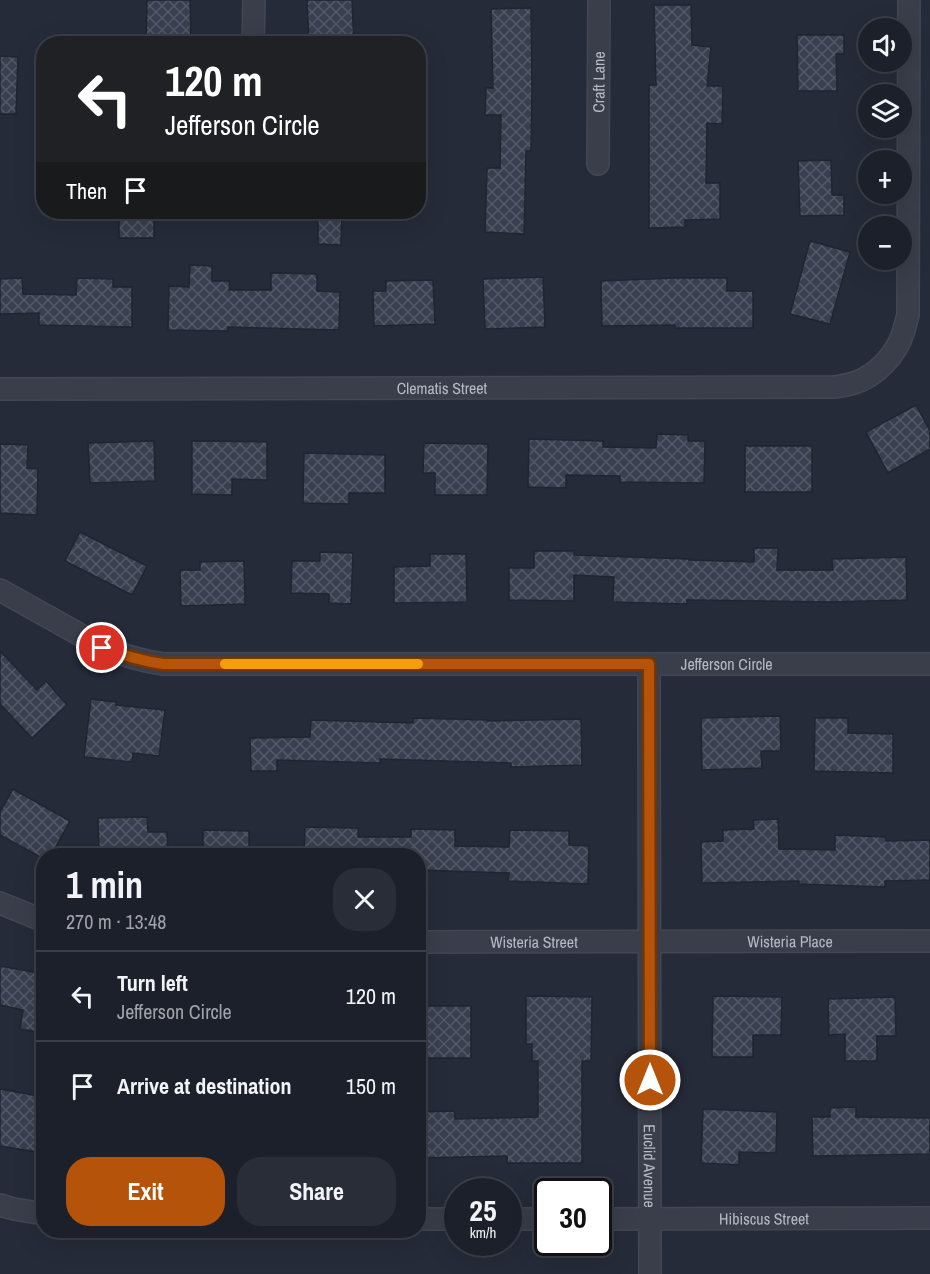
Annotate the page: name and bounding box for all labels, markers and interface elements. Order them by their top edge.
map controls [858,18,912,270]
button: sound [858,18,912,72]
street label: Craft Lane [587,51,610,113]
text: 120 m [165,53,263,109]
icon: left [66,60,144,138]
button: layers [858,84,912,138]
text: Jefferson Circle [165,107,320,143]
button: + [858,150,912,204]
icon: arrive [119,174,152,207]
text: Then [66,176,107,206]
button: − [858,216,912,270]
street label: Clematis Street [397,377,488,399]
pin [76,622,127,673]
icon: arrive [85,631,118,664]
street label: Jefferson Circle [681,653,773,675]
text: 1 min [66,861,143,909]
button: close [333,868,396,931]
text: 270 m · 13:48 [66,908,166,935]
street label: Wisteria Place [747,930,833,952]
street label: Wisteria Street [490,931,578,953]
text: Turn left [117,968,188,998]
icon: left [66,980,99,1013]
text: 120 m [346,981,396,1011]
text: Jefferson Circle [117,998,232,1025]
position arrow [618,1048,682,1112]
icon: arrive [66,1070,99,1103]
text: Arrive at destination [117,1071,291,1101]
text: 150 m [346,1071,396,1101]
street label: Euclid Avenue [639,1124,661,1208]
button: Exit [66,1157,225,1226]
button: Share [237,1157,396,1226]
speed limit sign: 30 [534,1178,612,1256]
text: 25 [469,1190,497,1230]
street label: Hibiscus Street [719,1207,809,1230]
text: km/h [470,1222,496,1243]

